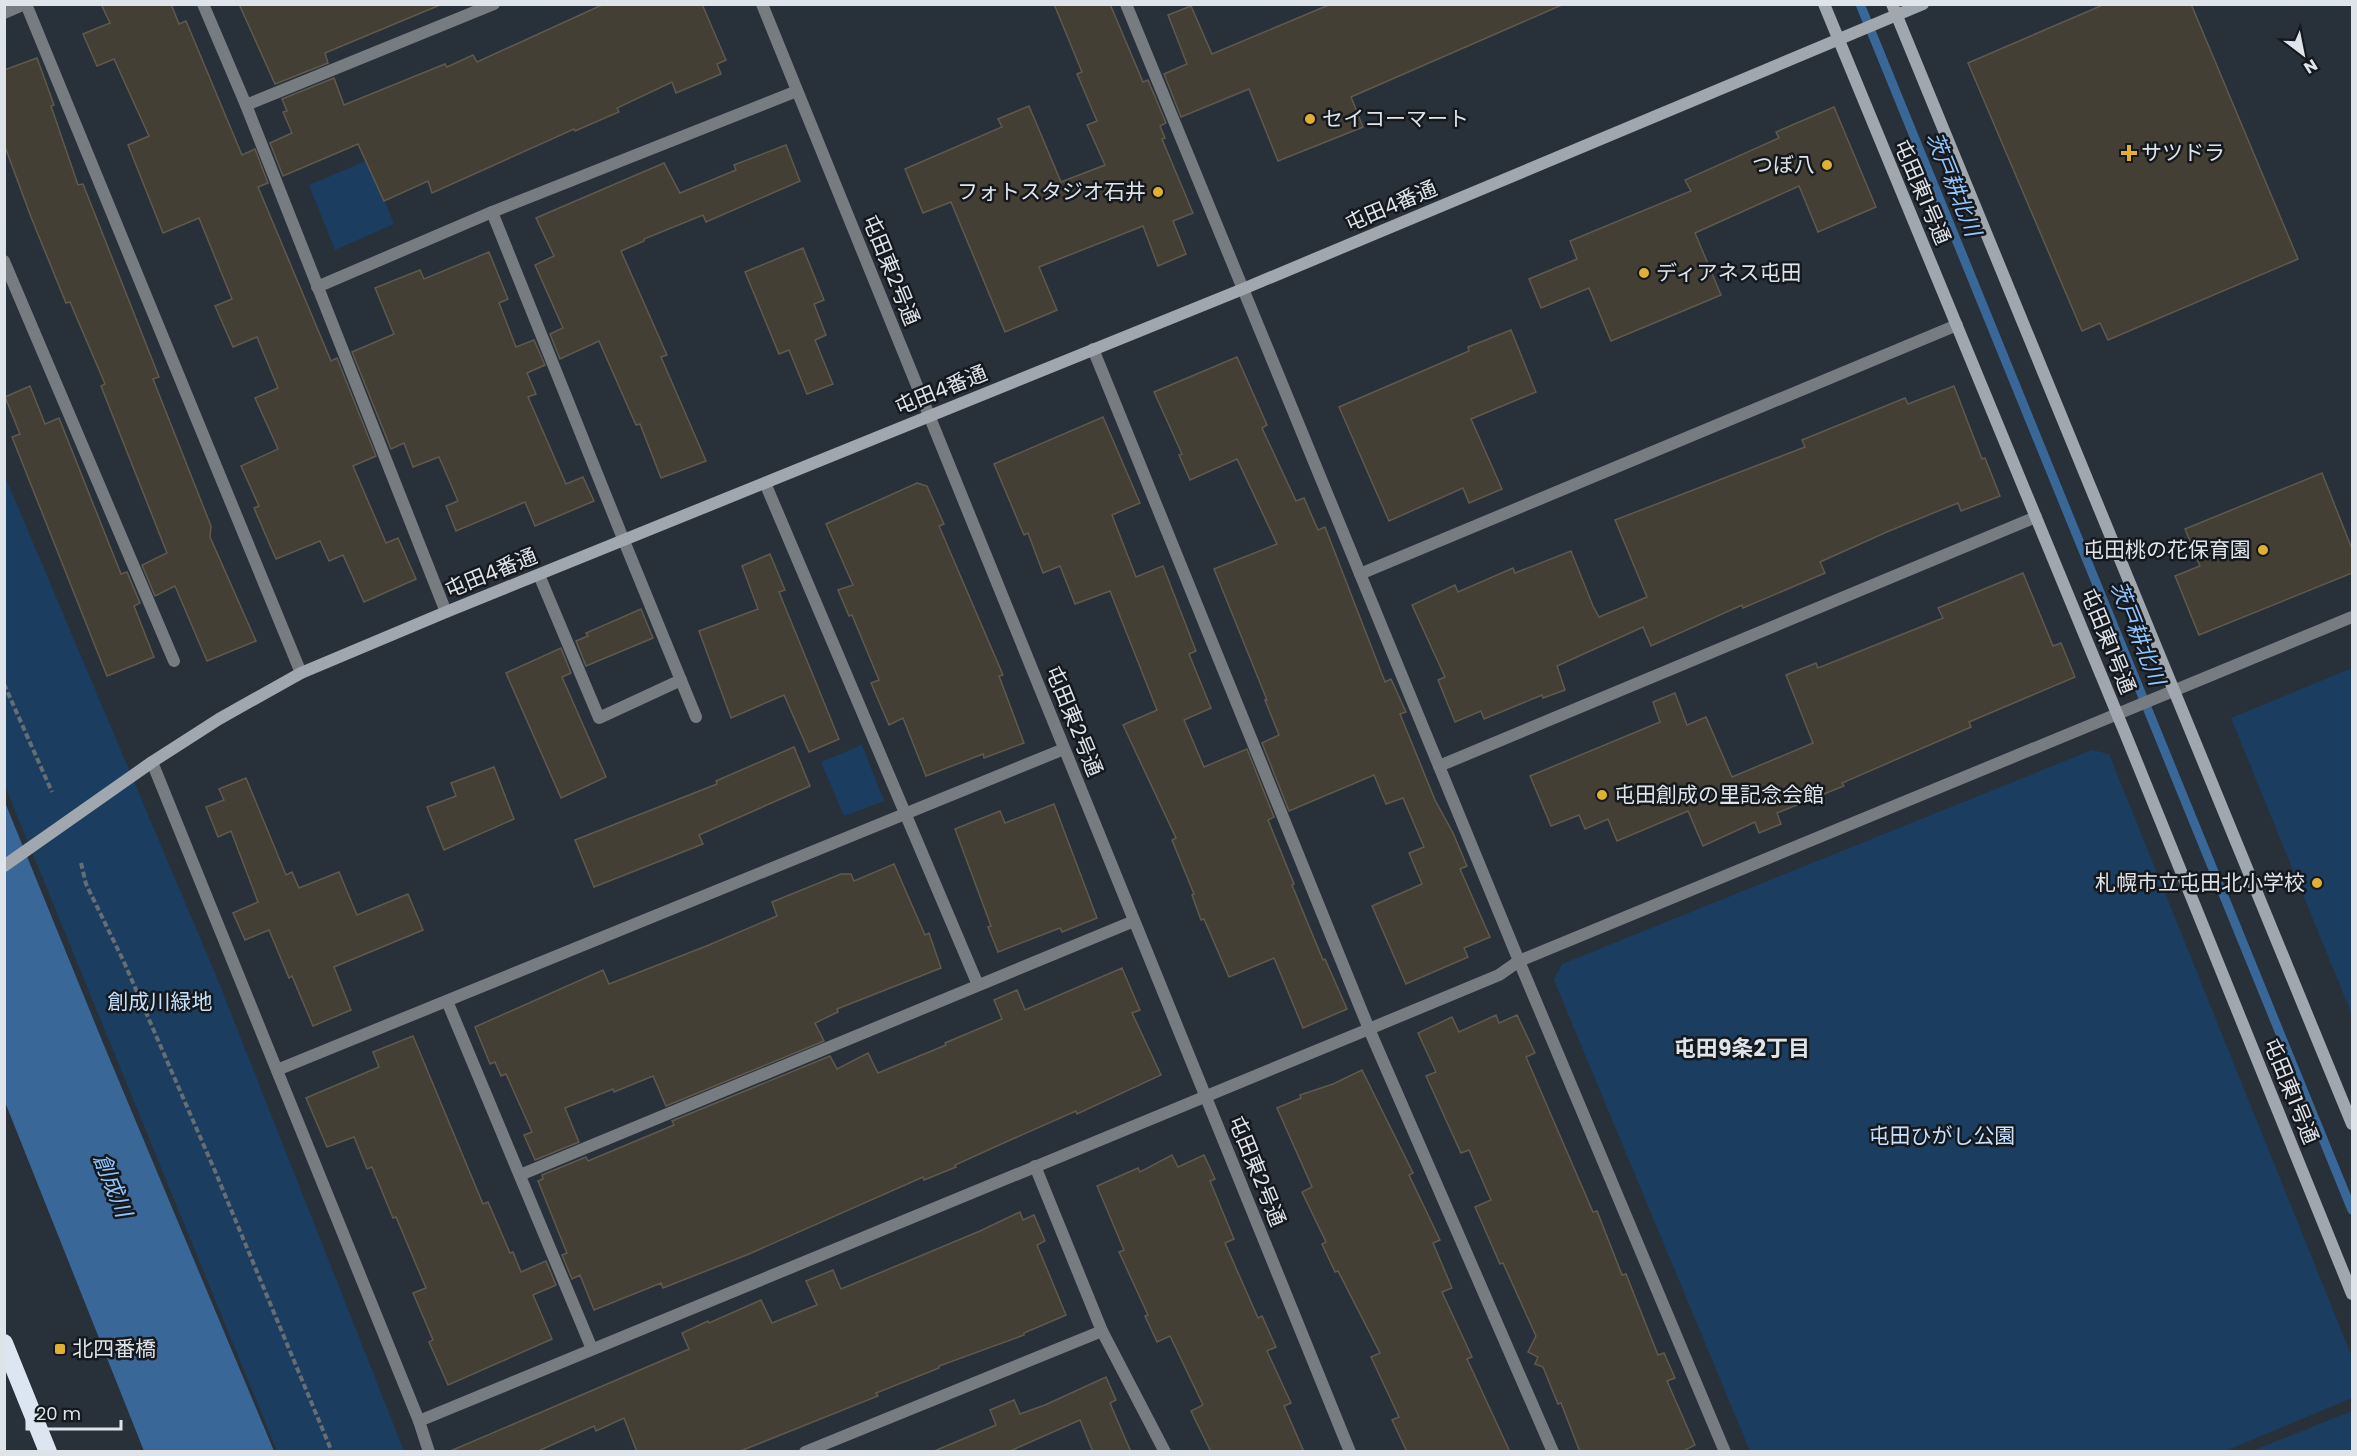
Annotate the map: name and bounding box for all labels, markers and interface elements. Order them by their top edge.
north arrow [2273,24,2333,84]
text: N [2299,53,2322,79]
place label: セイコーマート [1322,104,1469,133]
marker: セイコーマート [1303,112,1317,126]
water label: 茨戸耕北川 [1919,127,1989,243]
street label: 屯田東1号通 [1887,135,1958,249]
place label: サツドラ [2141,138,2225,167]
marker: サツドラ [2122,146,2136,160]
place label: つぼ八 [1752,150,1815,179]
marker: つぼ八 [1820,158,1834,172]
street label: 屯田4番通 [1340,173,1441,238]
place label: フォトスタジオ石井 [957,177,1146,206]
marker: フォトスタジオ石井 [1151,185,1165,199]
street label: 屯田東2号通 [856,210,927,330]
place label: ディアネス屯田 [1656,258,1802,287]
marker: ディアネス屯田 [1637,266,1651,280]
street label: 屯田4番通 [890,358,991,421]
place label: 屯田桃の花保育園 [2083,535,2251,564]
street label: 屯田4番通 [440,541,541,604]
marker: 屯田桃の花保育園 [2256,543,2270,557]
water label: 茨戸耕北川 [2103,576,2173,692]
street label: 屯田東1号通 [2074,584,2143,698]
street label: 屯田東2号通 [1039,661,1110,781]
place label: 屯田創成の里記念会館 [1614,780,1824,809]
marker: 屯田創成の里記念会館 [1595,788,1609,802]
place label: 札幌市立屯田北小学校 [2095,868,2305,897]
marker: 札幌市立屯田北小学校 [2310,876,2324,890]
park label: 創成川緑地 [108,987,213,1016]
district label: 屯田9条2丁目 [1674,1033,1810,1064]
street label: 屯田東1号通 [2257,1034,2326,1148]
street label: 屯田東2号通 [1222,1111,1293,1231]
park label: 屯田ひがし公園 [1869,1121,2016,1150]
water label: 創成川 [86,1149,140,1223]
place label: 北四番橋 [72,1334,156,1363]
marker: 北四番橋 [53,1342,67,1356]
scale bar [27,1393,122,1431]
text: 20 m [36,1401,81,1426]

